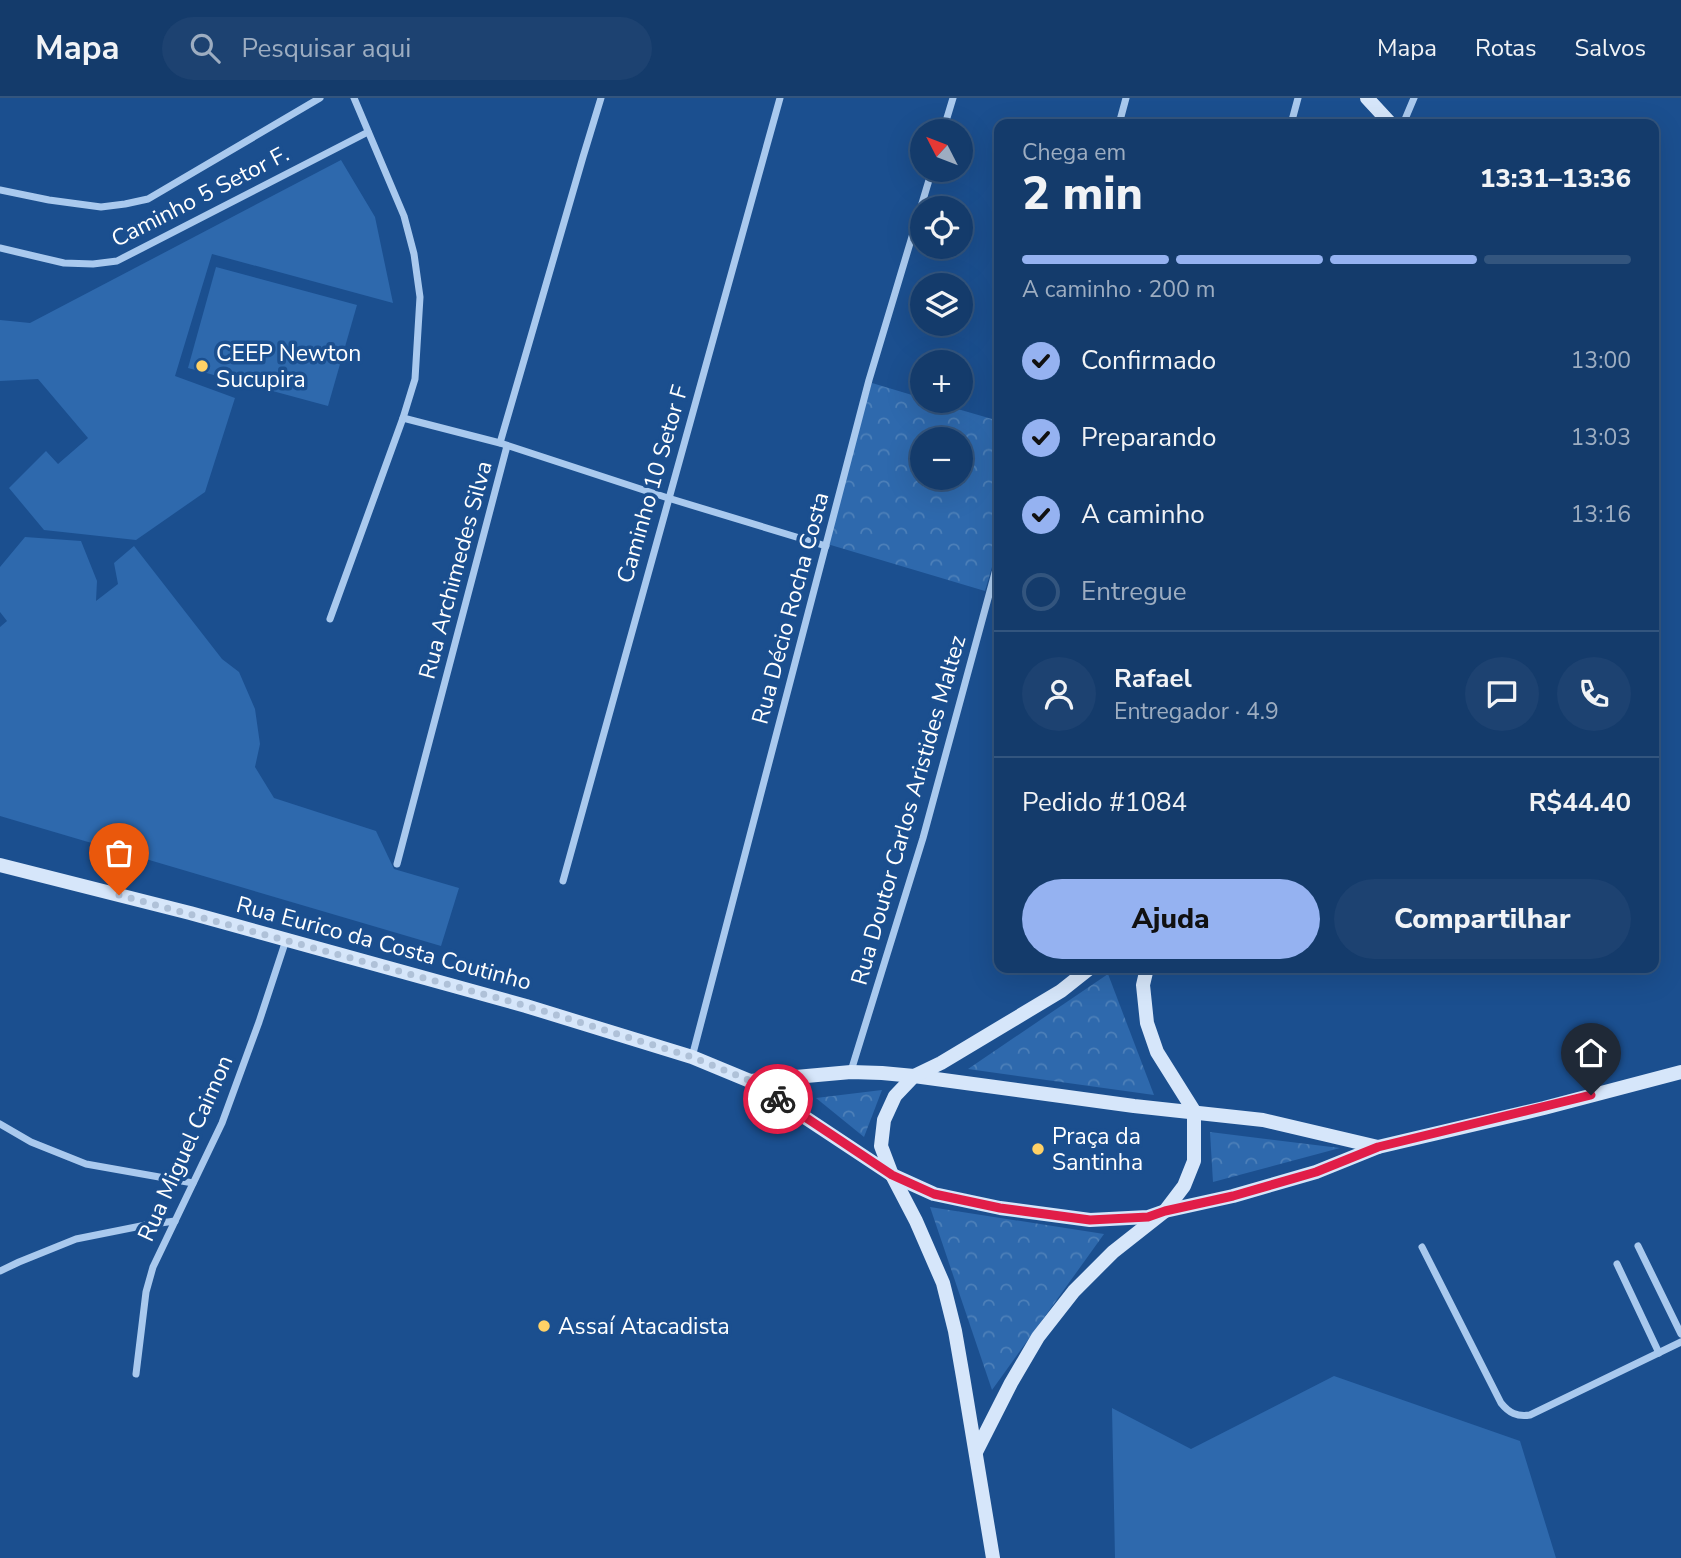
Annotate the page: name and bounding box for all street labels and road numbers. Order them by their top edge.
street label: Caminho 5 Setor F. [106,138,294,255]
street label: Caminho 10 Setor F [609,381,696,587]
street label: Rua Archimedes Silva [411,458,500,683]
street label: Rua Décio Rocha Costa [745,489,836,727]
street label: Rua Doutor Carlos Aristides Maltez [844,632,973,989]
street label: Rua Eurico da Costa Coutinho [233,889,535,998]
street label: Rua Miguel Caimon [130,1050,240,1246]

